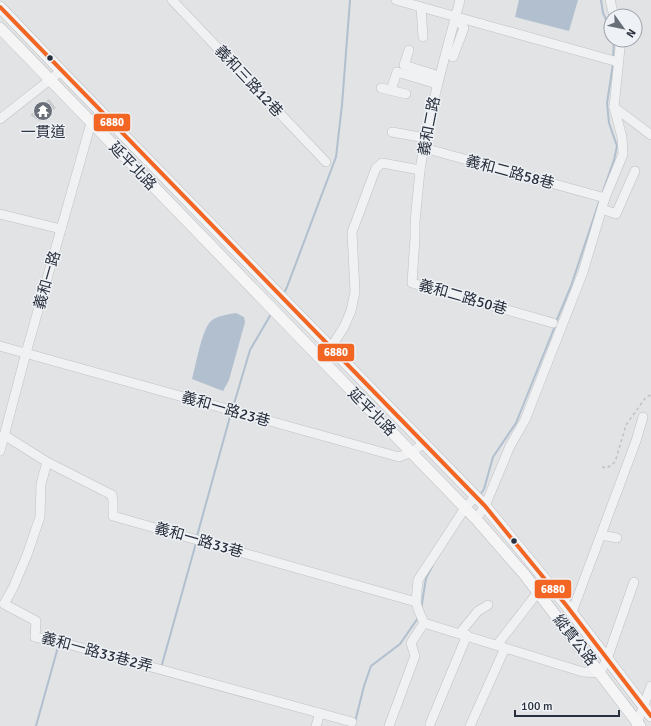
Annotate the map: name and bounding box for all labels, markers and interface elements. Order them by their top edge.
north arrow [603,8,643,48]
text: N [623,26,639,40]
street label: 義和三路12巷 [211,42,287,120]
unlabelled marker [45,53,55,63]
street label: 義和二路 [414,95,444,157]
temple icon: 一貫道 [32,100,54,122]
line badge: 6880 [93,113,131,132]
text: 6880 [100,116,124,129]
place label: 一貫道 [20,123,66,141]
street label: 延平北路 [106,138,160,194]
street label: 義和二路58巷 [464,152,556,192]
street label: 義和一路 [30,249,64,311]
street label: 義和二路50巷 [417,276,509,318]
line badge: 6880 [317,343,355,362]
text: 6880 [324,346,348,359]
street label: 延平北路 [344,384,400,440]
street label: 義和一路23巷 [180,388,272,430]
street label: 義和一路33巷 [153,519,245,561]
unlabelled marker [509,536,519,546]
line badge: 6880 [534,579,572,599]
text: 6880 [541,583,565,596]
street label: 縱貫公路 [549,611,601,669]
street label: 義和一路33巷2弄 [39,629,155,675]
scale bar [515,692,619,718]
text: 100 m [521,699,553,714]

